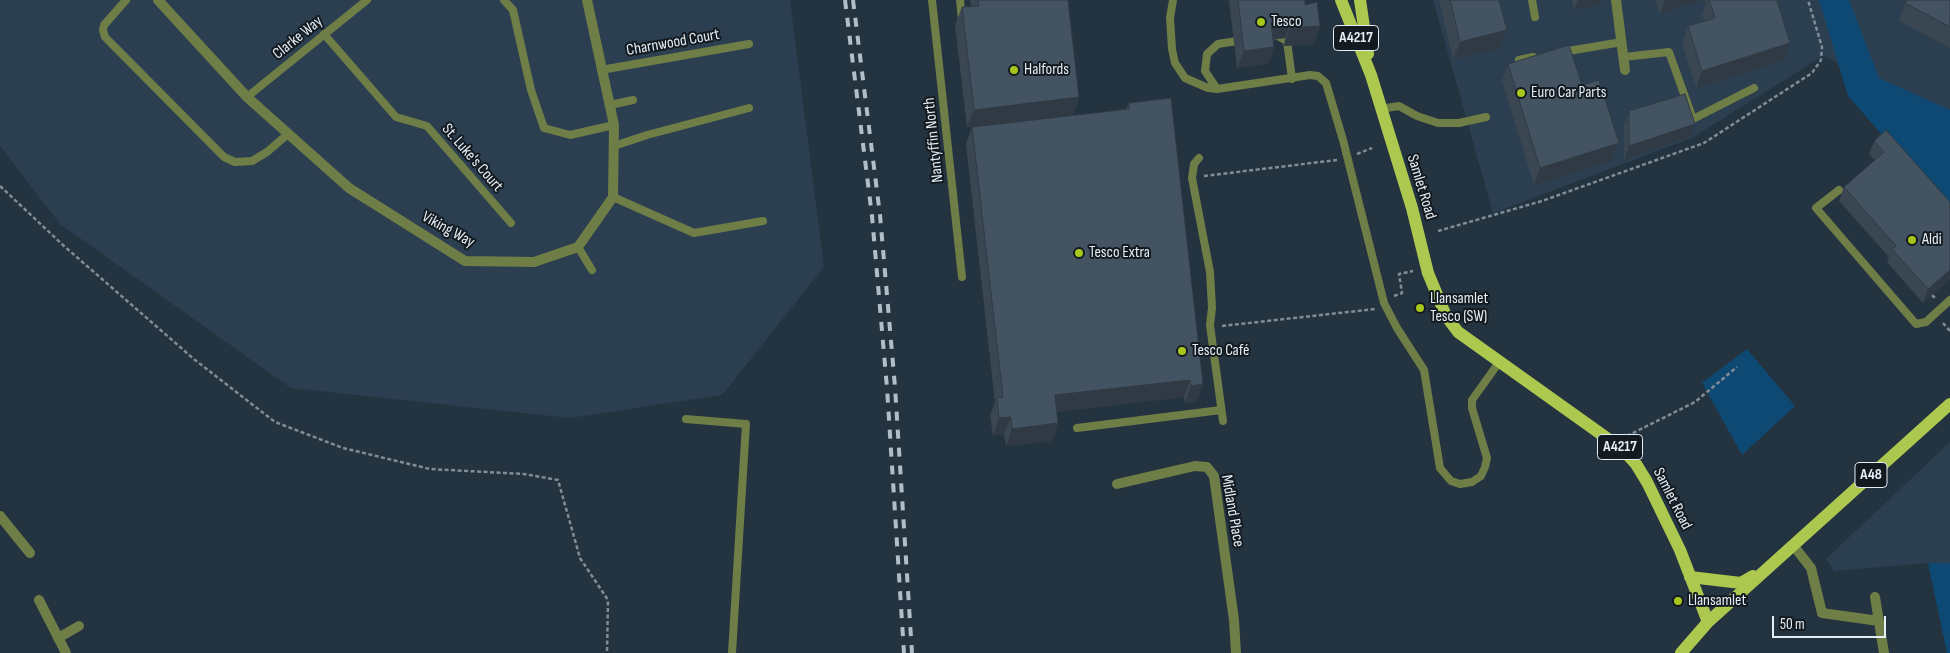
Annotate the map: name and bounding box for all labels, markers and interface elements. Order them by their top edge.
street label: Clarke Way [269,12,327,64]
place label: Tesco [1271,12,1302,32]
marker: Tesco [1255,16,1267,28]
street label: Charnwood Court [625,25,721,61]
road number: A4217 [1334,26,1378,50]
place label: Halfords [1024,60,1069,80]
marker: Halfords [1008,64,1020,76]
place label: Euro Car Parts [1531,83,1607,103]
marker: Euro Car Parts [1515,87,1527,99]
street label: Nantyffin North [920,97,948,183]
street label: St. Luke's Court [437,120,507,196]
street label: Samlet Road [1402,152,1440,222]
street label: Viking Way [418,208,478,252]
place label: Aldi [1922,230,1942,250]
marker: Aldi [1906,234,1918,246]
place label: Tesco Extra [1089,243,1150,263]
marker: Tesco Extra [1073,247,1085,259]
place label: Llansamlet Tesco (SW) [1430,289,1488,327]
marker: Llansamlet Tesco (SW) [1414,302,1426,314]
place label: Tesco Café [1192,341,1249,361]
marker: Tesco Café [1176,345,1188,357]
road number: A4217 [1598,434,1642,460]
road number: A48 [1855,462,1887,488]
street label: Samlet Road [1648,465,1696,533]
street label: Midland Place [1216,473,1248,549]
place label: Llansamlet [1688,591,1746,611]
marker: Llansamlet [1672,595,1684,607]
scale bar [1775,606,1889,638]
text: 50 m [1780,615,1805,634]

